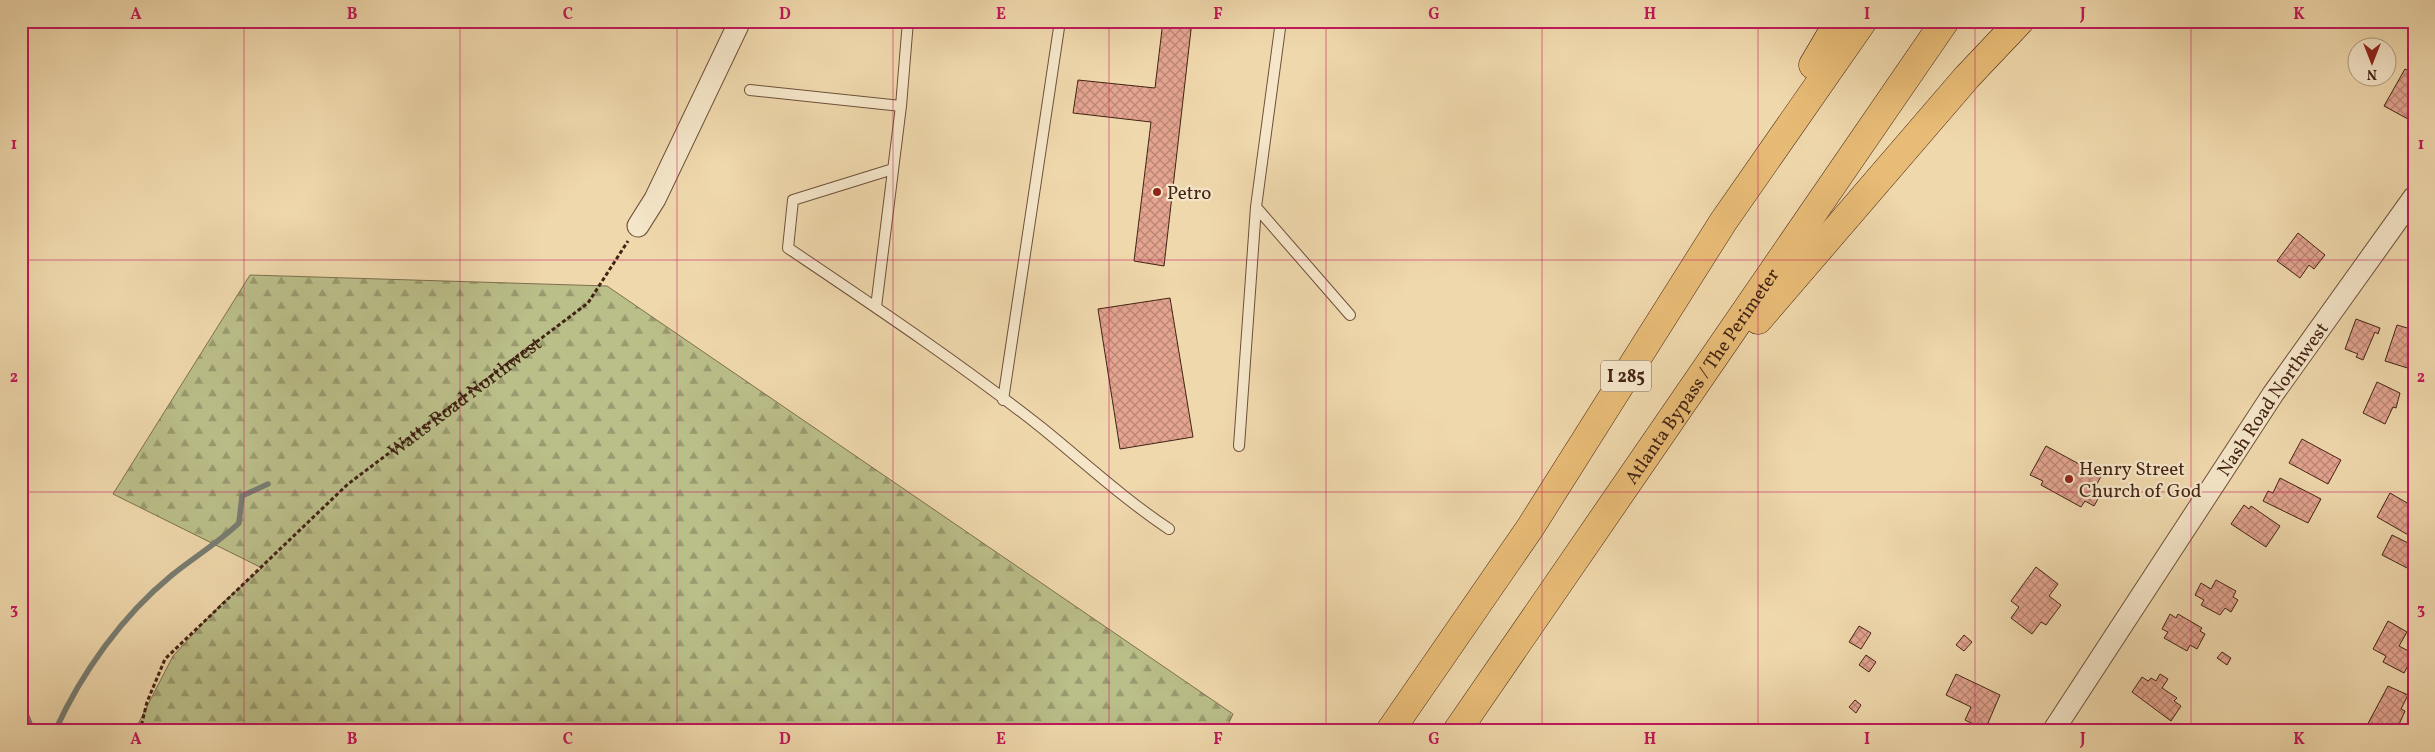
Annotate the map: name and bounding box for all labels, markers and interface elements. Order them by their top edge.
text: A [130,4,142,26]
text: B [347,4,358,26]
text: C [563,4,573,26]
text: D [779,4,791,26]
text: E [996,4,1006,26]
text: F [1213,4,1223,26]
text: G [1428,4,1440,26]
text: H [1644,4,1656,26]
text: I [1864,4,1870,26]
text: J [2079,4,2086,26]
text: K [2293,4,2305,26]
north arrow [2348,38,2398,88]
text: N [2367,64,2377,83]
text: 1 [11,134,17,156]
text: 1 [2418,134,2424,156]
place label: Petro [1167,181,1211,207]
marker: Petro [1151,186,1163,198]
street label: Atlanta Bypass / The Perimeter [1619,264,1786,490]
street label: Nash Road Northwest [2212,317,2336,482]
street label: Watts Road Northwest [383,331,548,465]
road number: I 285 [1601,361,1651,392]
text: 2 [10,367,18,389]
text: 2 [2417,367,2425,389]
place label: Henry Street Church of God [2079,457,2202,505]
marker: Henry Street Church of God [2063,473,2075,485]
text: 3 [10,599,18,621]
text: 3 [2417,599,2425,621]
text: A [130,729,142,751]
text: B [347,729,358,751]
text: C [563,729,573,751]
text: D [779,729,791,751]
text: E [996,729,1006,751]
text: F [1213,729,1223,751]
text: G [1428,729,1440,751]
text: H [1644,729,1656,751]
text: I [1864,729,1870,751]
text: J [2079,729,2086,751]
text: K [2293,729,2305,751]

